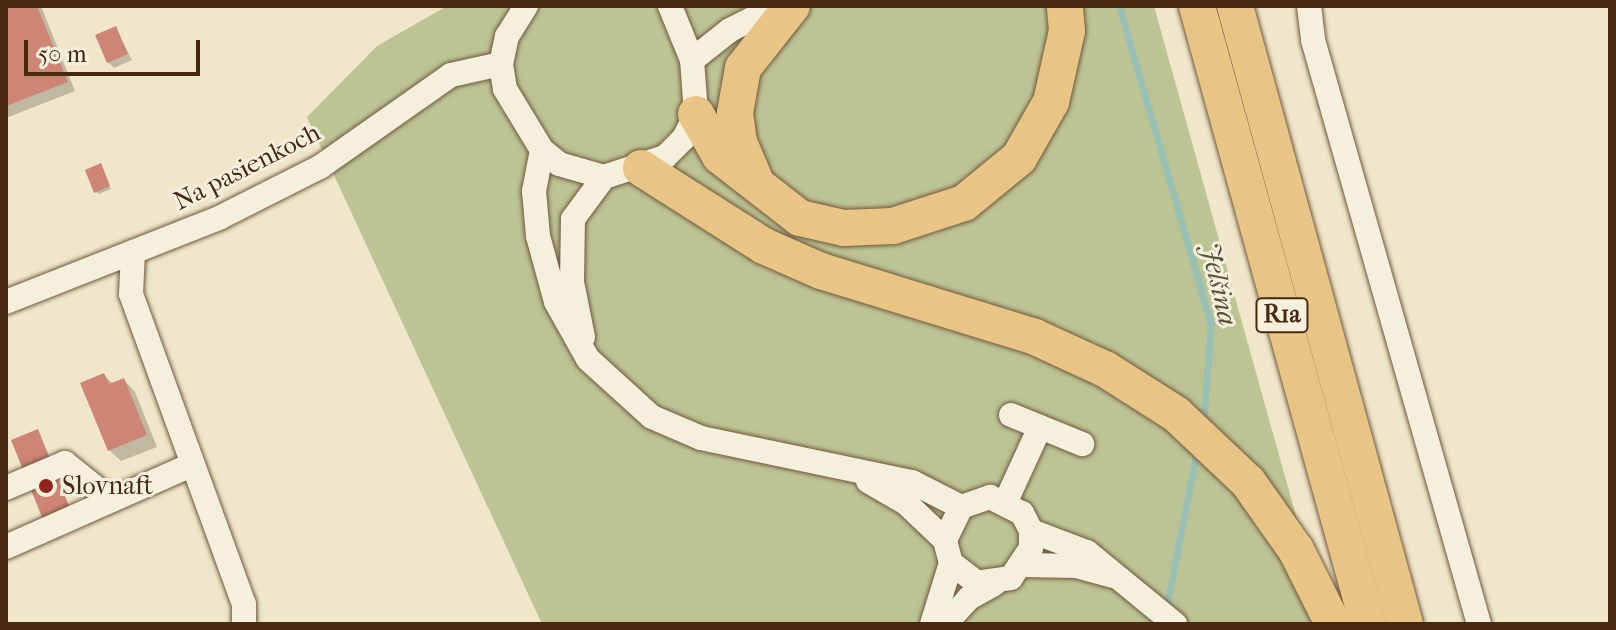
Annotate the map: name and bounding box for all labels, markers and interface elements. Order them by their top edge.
scale bar [28,24,204,74]
text: 50 m [38,40,87,68]
street label: Na pasienkoch [169,117,325,217]
water label: Jelšina [1193,239,1245,329]
road number: R1a [1254,295,1310,335]
place label: Slovnaft [62,470,153,502]
marker: Slovnaft [37,477,55,495]

